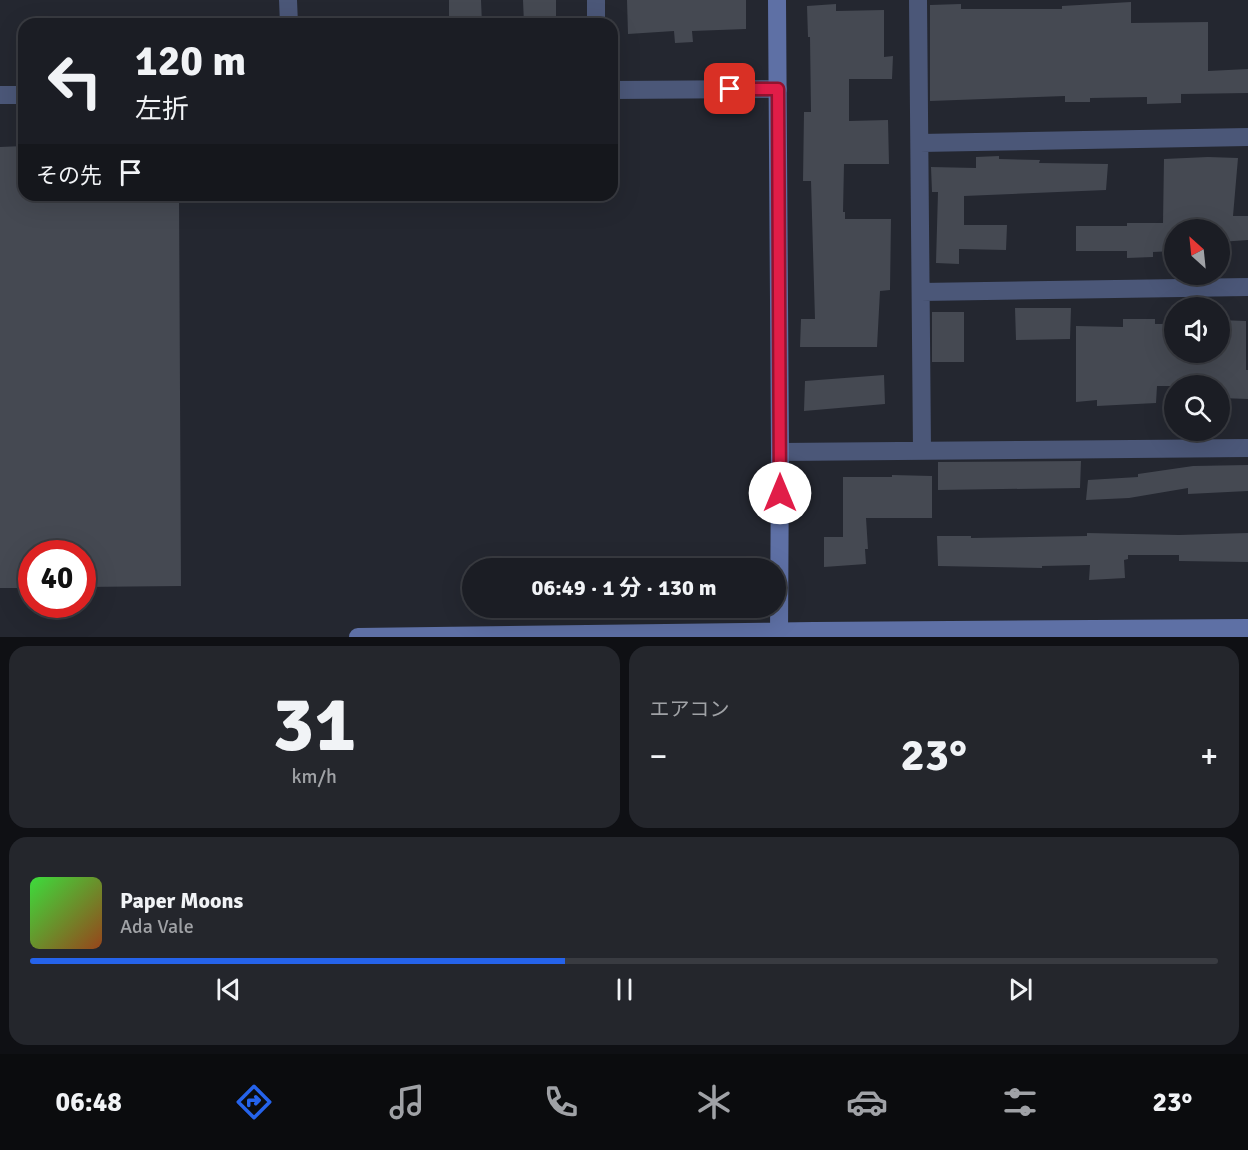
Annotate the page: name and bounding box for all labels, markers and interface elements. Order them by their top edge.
text: 120 m [135,36,246,87]
icon: left [36,42,114,120]
pin [704,63,755,114]
icon: arrive [713,72,746,105]
text: 左折 [135,93,189,126]
icon: arrive [114,156,147,189]
text: その先 [36,162,102,189]
north arrow [1164,219,1230,285]
map controls [1164,219,1230,441]
button: sound [1164,297,1230,363]
button: search [1164,375,1230,441]
position arrow [748,461,812,525]
speed limit sign: 40 [18,540,96,618]
text: 06:49 · 1 分 · 130 m [532,574,716,601]
text: 31 [272,677,356,773]
text: エアコン [650,697,730,722]
text: 23° [900,728,967,783]
text: − [650,736,667,777]
text: + [1200,736,1218,777]
text: km/h [292,764,337,789]
text: Paper Moons [120,887,243,914]
text: Ada Vale [120,914,194,939]
icon: previous [212,973,245,1006]
icon: pause [608,973,641,1006]
icon: next [1004,973,1037,1006]
icon: directions [233,1081,275,1123]
icon: music [386,1081,428,1123]
icon: phone [540,1081,582,1123]
icon: climate [693,1081,735,1123]
icon: car [846,1081,888,1123]
icon: filters [999,1081,1041,1123]
text: 06:48 [56,1086,122,1119]
text: 23° [1152,1086,1192,1119]

